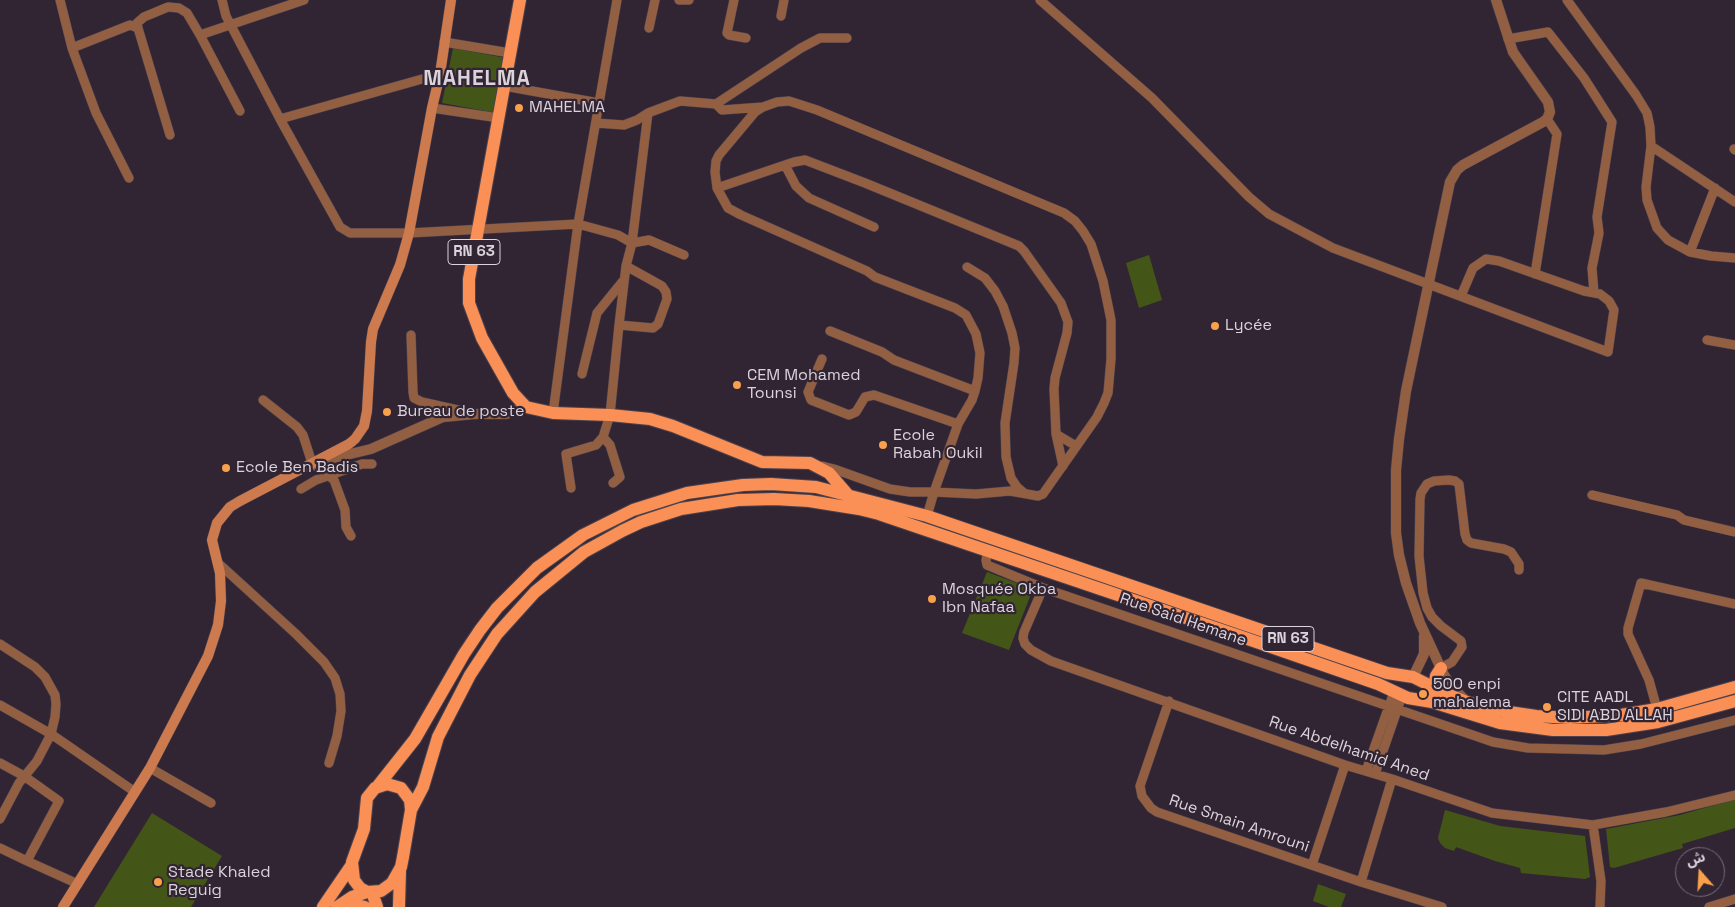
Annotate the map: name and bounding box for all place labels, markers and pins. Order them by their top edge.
place label: MAHELMA [529,98,605,118]
marker: MAHELMA [513,102,525,114]
place label: Lycée [1225,316,1272,336]
marker: Lycée [1209,320,1221,332]
place label: CEM Mohamed Tounsi [747,366,861,404]
marker: CEM Mohamed Tounsi [731,379,743,391]
place label: Bureau de poste [397,402,524,422]
marker: Bureau de poste [381,406,393,418]
place label: Ecole Rabah Oukil [893,426,983,464]
marker: Ecole Rabah Oukil [877,439,889,451]
place label: Ecole Ben Badis [236,458,358,478]
marker: Ecole Ben Badis [220,462,232,474]
place label: Mosquée Okba Ibn Nafaa [942,580,1056,618]
marker: Mosquée Okba Ibn Nafaa [926,593,938,605]
place label: 500 enpi mahalema [1433,675,1511,713]
marker: 500 enpi mahalema [1417,688,1429,700]
place label: CITE AADL SIDI ABD ALLAH [1557,688,1673,726]
marker: CITE AADL SIDI ABD ALLAH [1541,701,1553,713]
place label: Stade Khaled Reguig [168,863,270,901]
marker: Stade Khaled Reguig [152,876,164,888]

